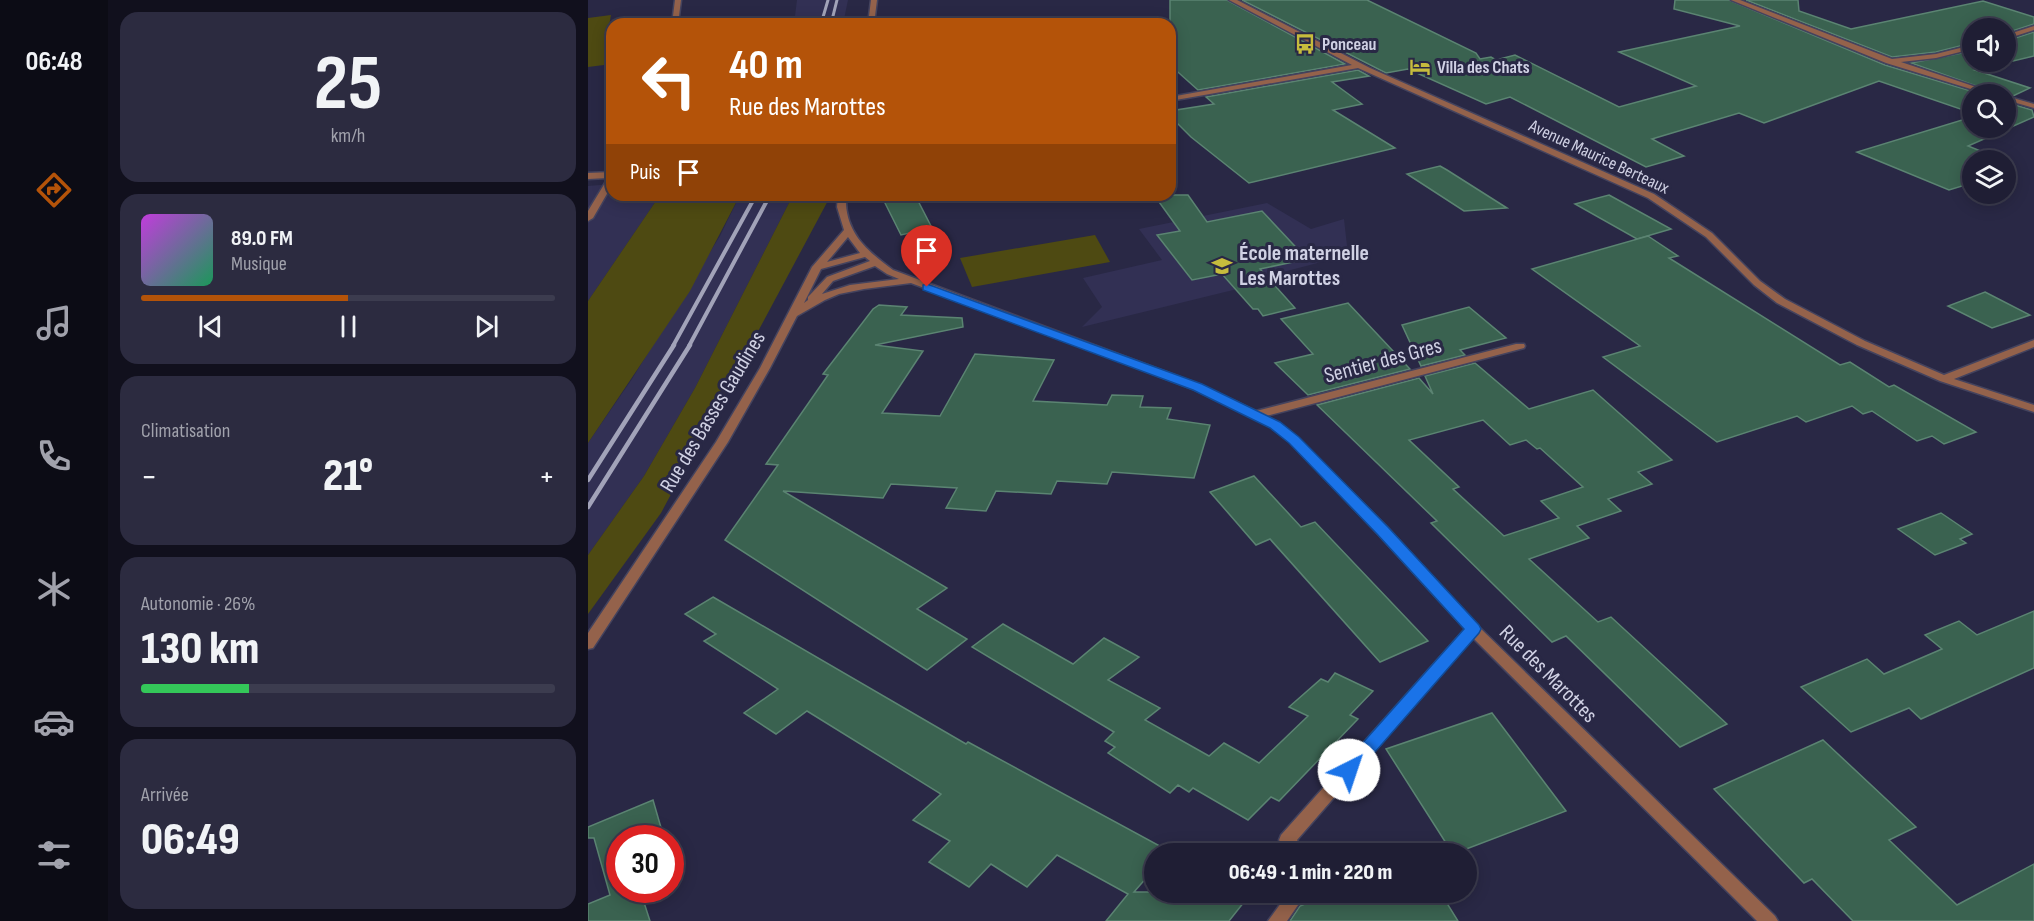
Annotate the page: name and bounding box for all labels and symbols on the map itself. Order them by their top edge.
bus stop icon: Ponceau [1293,32,1317,56]
place label: Ponceau [1322,34,1377,55]
hotel icon: Villa des Chats [1408,55,1432,79]
place label: Villa des Chats [1437,57,1530,78]
street label: Avenue Maurice Berteaux [1525,115,1673,199]
pin [901,225,952,287]
place label: École maternelle Les Marottes [1239,240,1369,292]
school or university icon: École maternelle Les Marottes [1210,254,1234,278]
street label: Rue des Basses Gaudines [654,326,772,497]
street label: Sentier des Gres [1321,332,1445,390]
street label: Rue des Marottes [1493,619,1603,729]
position arrow [1317,738,1381,802]
speed limit sign: 30 [606,825,684,903]

